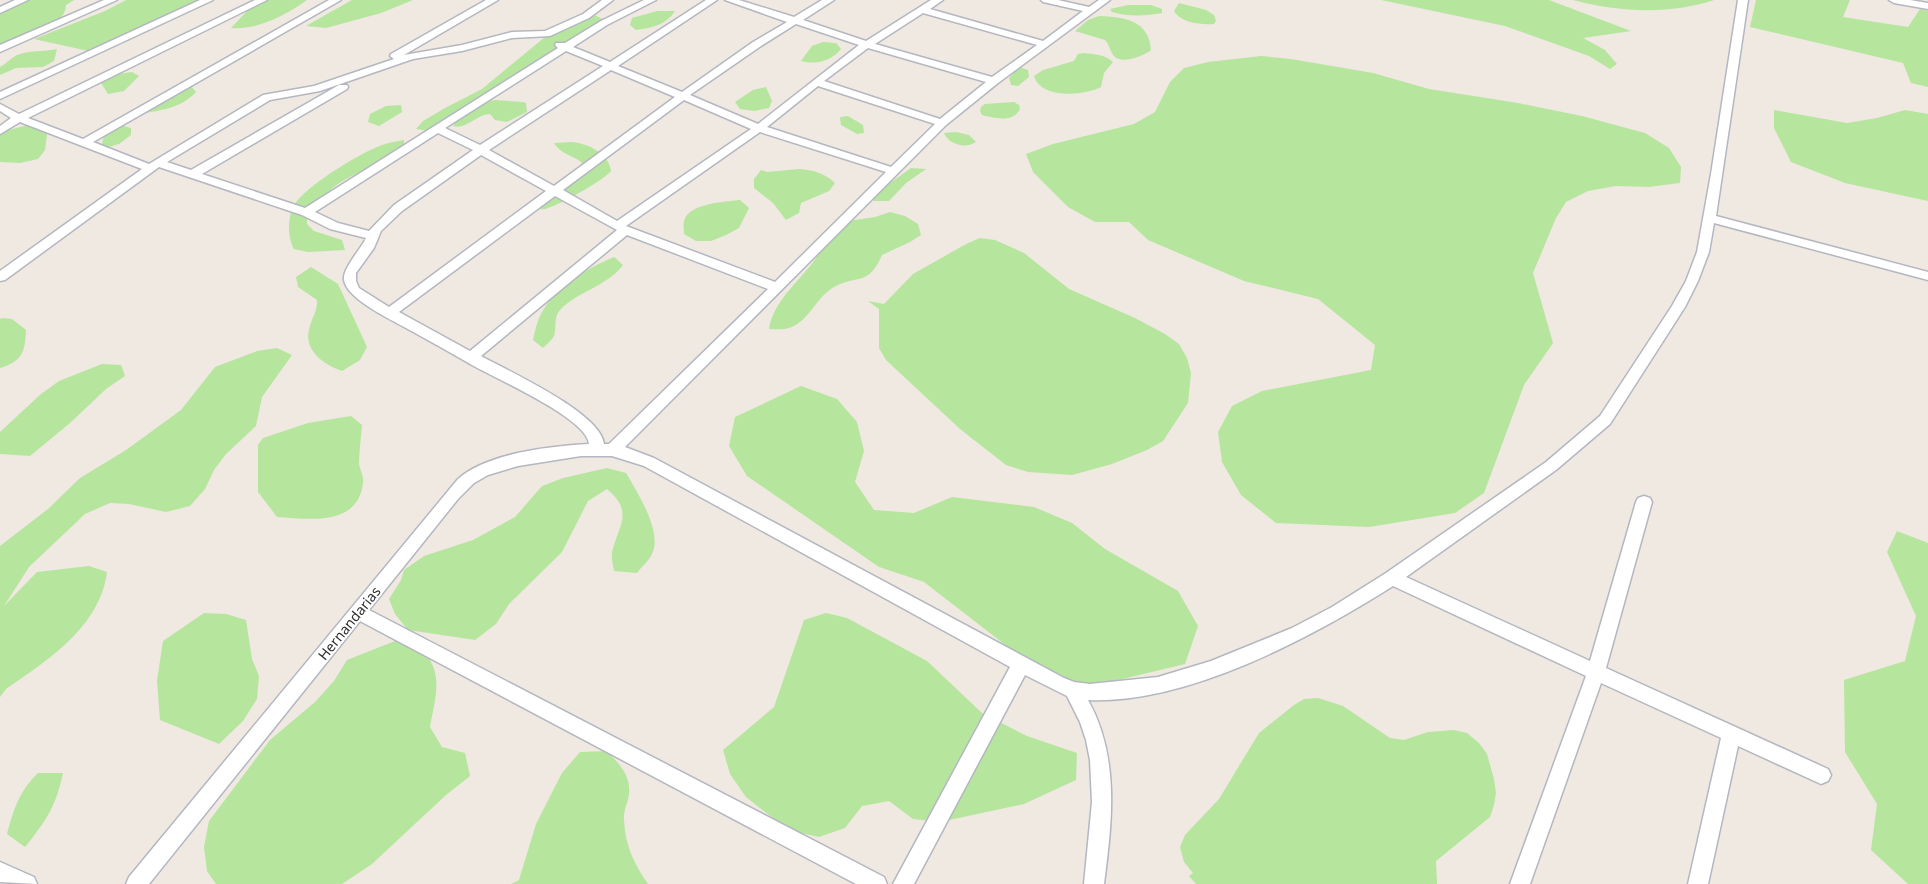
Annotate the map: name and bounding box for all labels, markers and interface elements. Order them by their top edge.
street label: Hernandarias [313,582,385,664]

